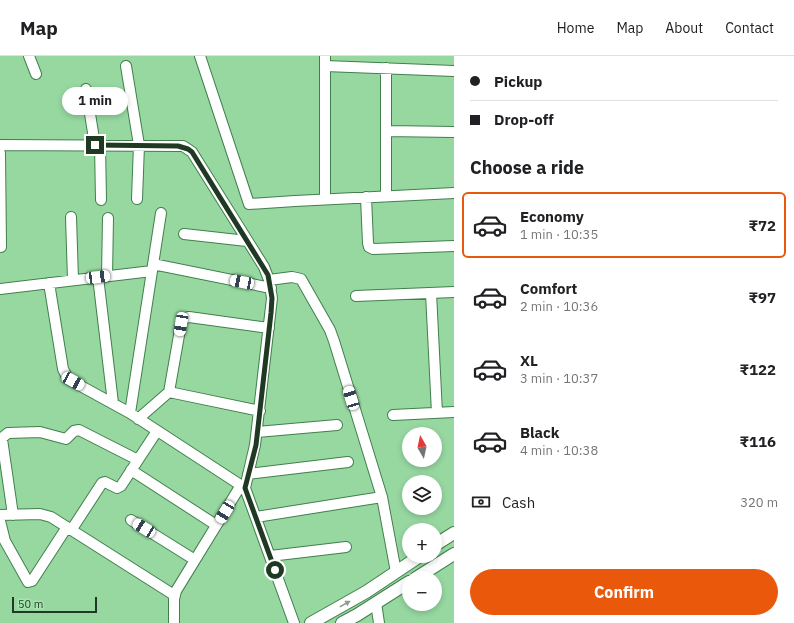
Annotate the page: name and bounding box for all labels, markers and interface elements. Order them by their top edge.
text: Map [20,16,58,40]
text: Home [557,19,594,37]
text: Map [616,19,643,37]
text: About [665,19,703,37]
text: Contact [725,19,774,37]
text: Pickup [494,72,542,91]
callout: 1 min [62,87,128,115]
text: 1 min [78,92,112,109]
text: Drop-off [494,110,554,129]
route end [86,136,104,154]
text: Choose a ride [470,156,584,179]
icon: car [472,207,508,243]
text: Economy [520,207,584,226]
text: ₹72 [749,216,776,235]
text: 1 min · 10:35 [520,226,598,243]
car [85,270,111,284]
car [229,274,255,290]
icon: car [472,279,508,315]
text: Comfort [520,279,577,298]
text: ₹97 [749,288,776,307]
text: 2 min · 10:36 [520,298,598,315]
car [173,311,189,337]
icon: car [472,351,508,387]
text: XL [520,351,538,370]
text: ₹122 [740,360,776,379]
car [60,370,86,392]
text: 3 min · 10:37 [520,370,598,387]
car [342,385,360,411]
icon: car [472,423,508,459]
text: Black [520,423,560,442]
north arrow [402,427,442,467]
map controls [402,427,442,611]
text: ₹116 [740,432,776,451]
text: 4 min · 10:38 [520,442,598,459]
button: layers [402,475,442,515]
icon: cash [470,491,492,513]
text: Cash [502,493,535,512]
text: 320 m [740,494,778,511]
car [214,499,236,525]
car [131,517,157,539]
button: + [402,523,442,563]
route start [266,561,284,579]
button: Confirm [470,569,778,615]
button: − [402,571,442,611]
scale bar [12,595,97,614]
text: 50 m [18,597,43,611]
one-way arrow [339,601,351,607]

